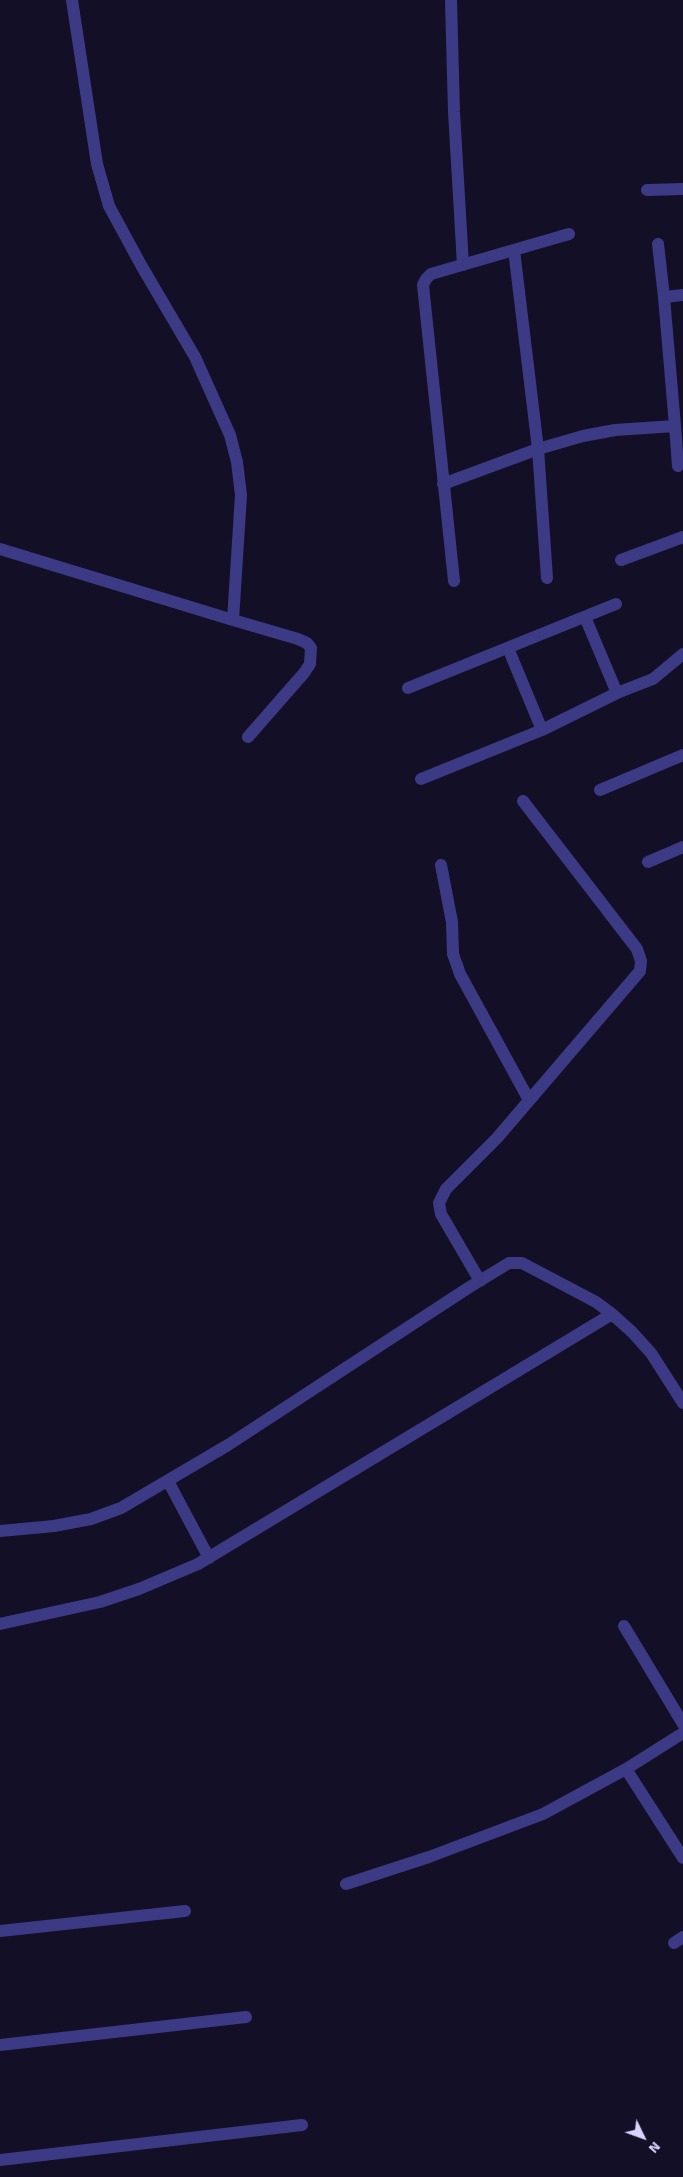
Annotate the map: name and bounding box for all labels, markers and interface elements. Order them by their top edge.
north arrow [618,2112,668,2162]
text: N [645,2138,664,2157]

